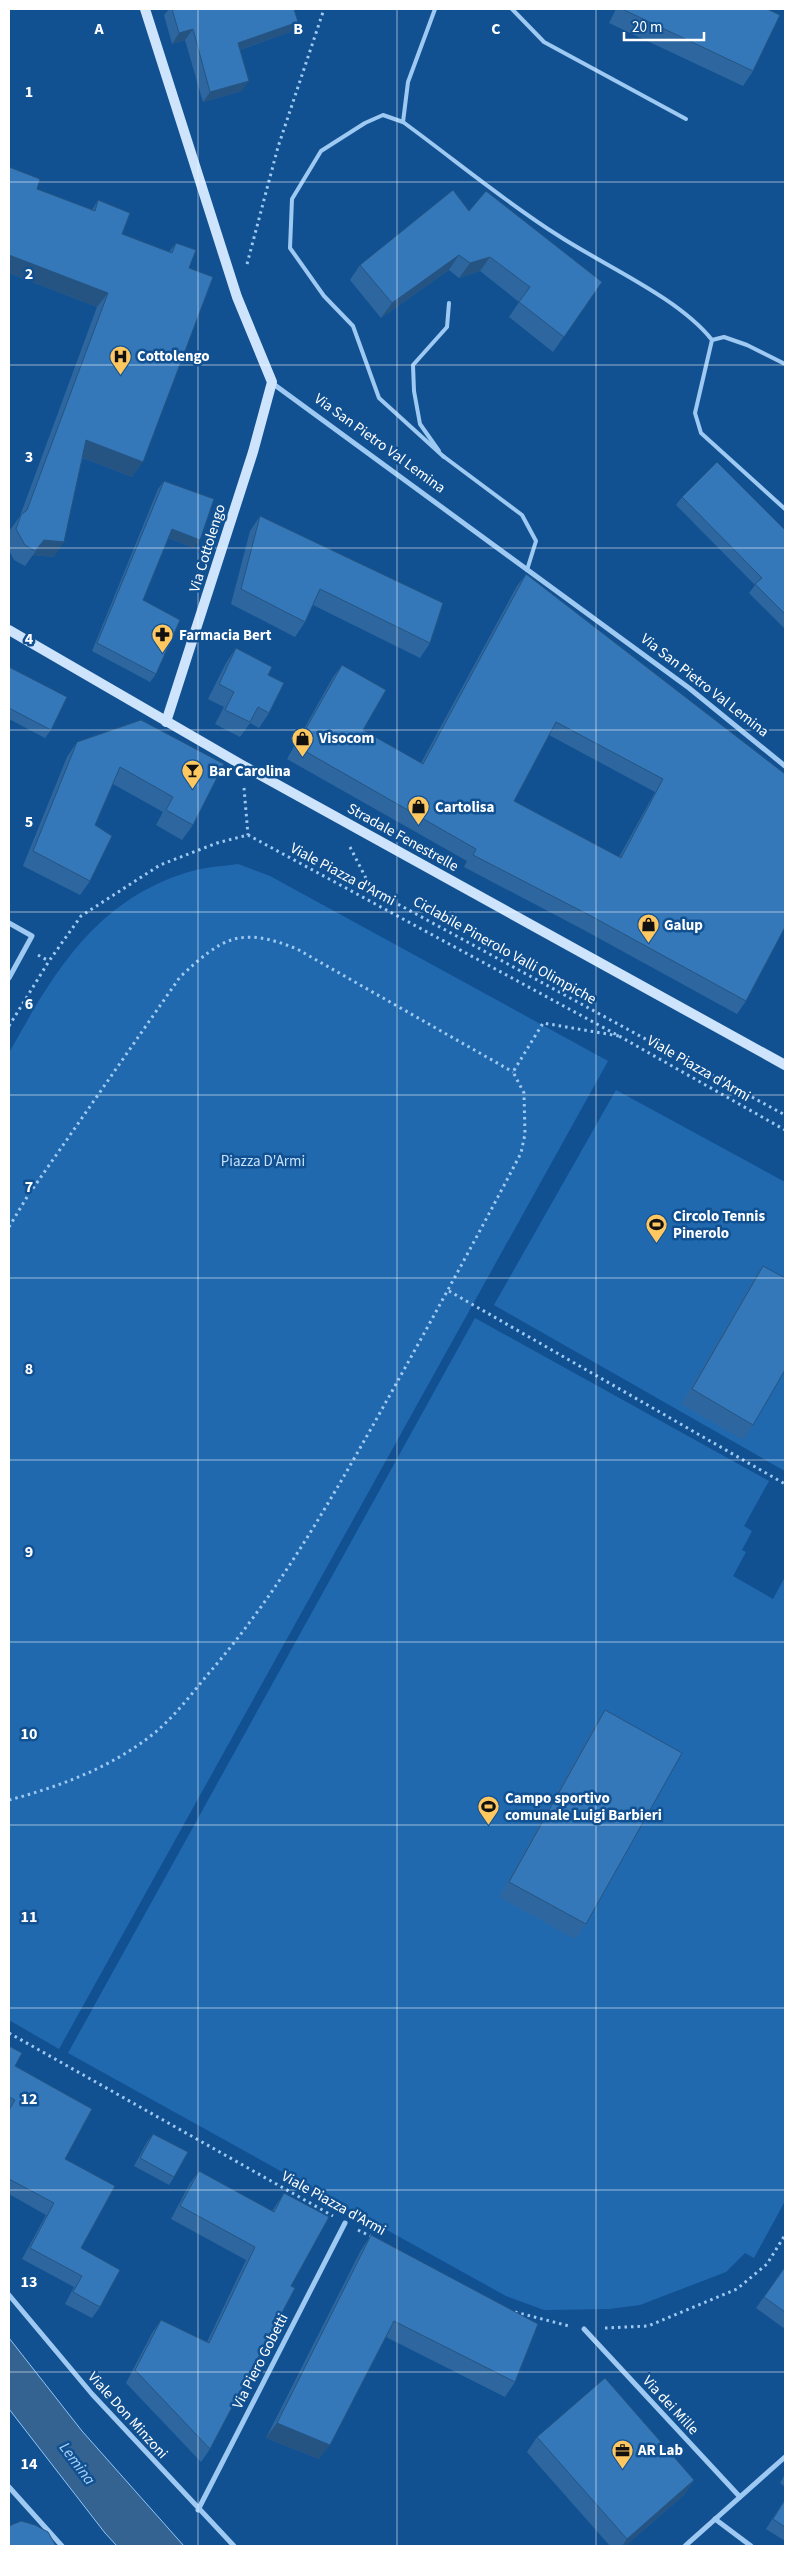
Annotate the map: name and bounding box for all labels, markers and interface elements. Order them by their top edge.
scale bar [624,10,704,42]
text: 20 m [632,17,662,38]
text: A [93,18,104,40]
text: B [293,18,303,40]
text: C [491,18,501,40]
text: 1 [25,81,33,103]
text: 2 [25,263,33,285]
hospital icon: Cottolengo [109,344,133,375]
place label: Cottolengo [137,346,210,367]
street label: Via San Pietro Val Lemina [310,389,450,498]
text: 3 [25,446,33,468]
street label: Via Cottolengo [184,501,231,595]
pharmacy icon: Farmacia Bert [151,623,175,654]
place label: Farmacia Bert [179,625,272,646]
text: 4 [25,628,34,650]
street label: Via San Pietro Val Lemina [636,629,773,742]
shop icon: Visocom [291,726,315,757]
place label: Visocom [318,728,374,749]
bar icon: Bar Carolina [181,759,205,790]
place label: Bar Carolina [209,761,291,782]
shop icon: Cartolisa [407,795,431,826]
place label: Cartolisa [435,797,494,818]
street label: Stradale Fenestrelle [343,798,462,877]
text: 5 [25,811,33,833]
street label: Viale Piazza d'Armi [286,838,399,911]
street label: Ciclabile Pinerolo Valli Olimpiche [409,891,600,1010]
shop icon: Galup [636,913,660,944]
place label: Galup [664,915,703,936]
text: 6 [25,993,33,1015]
street label: Viale Piazza d'Armi [643,1030,755,1107]
park label: Piazza D'Armi [221,1151,305,1172]
text: 7 [25,1176,33,1198]
place label: Circolo Tennis Pinerolo [673,1206,766,1244]
sports icon: Circolo Tennis Pinerolo [645,1213,669,1244]
text: 8 [25,1358,33,1380]
text: 9 [25,1541,33,1563]
text: 10 [21,1723,37,1745]
place label: Campo sportivo comunale Luigi Barbieri [505,1788,662,1826]
sports icon: Campo sportivo comunale Luigi Barbieri [477,1795,501,1826]
text: 11 [21,1906,37,1928]
text: 12 [21,2088,37,2110]
street label: Viale Piazza d'Armi [278,2166,390,2241]
text: 13 [21,2271,37,2293]
street label: Via Piero Gobetti [227,2310,293,2412]
street label: Viale Don Minzoni [83,2367,173,2464]
street label: Via dei Mille [638,2371,704,2440]
water label: Lemina [54,2438,101,2490]
office icon: AR Lab [610,2438,634,2469]
place label: AR Lab [637,2440,683,2461]
text: 14 [21,2453,38,2475]

